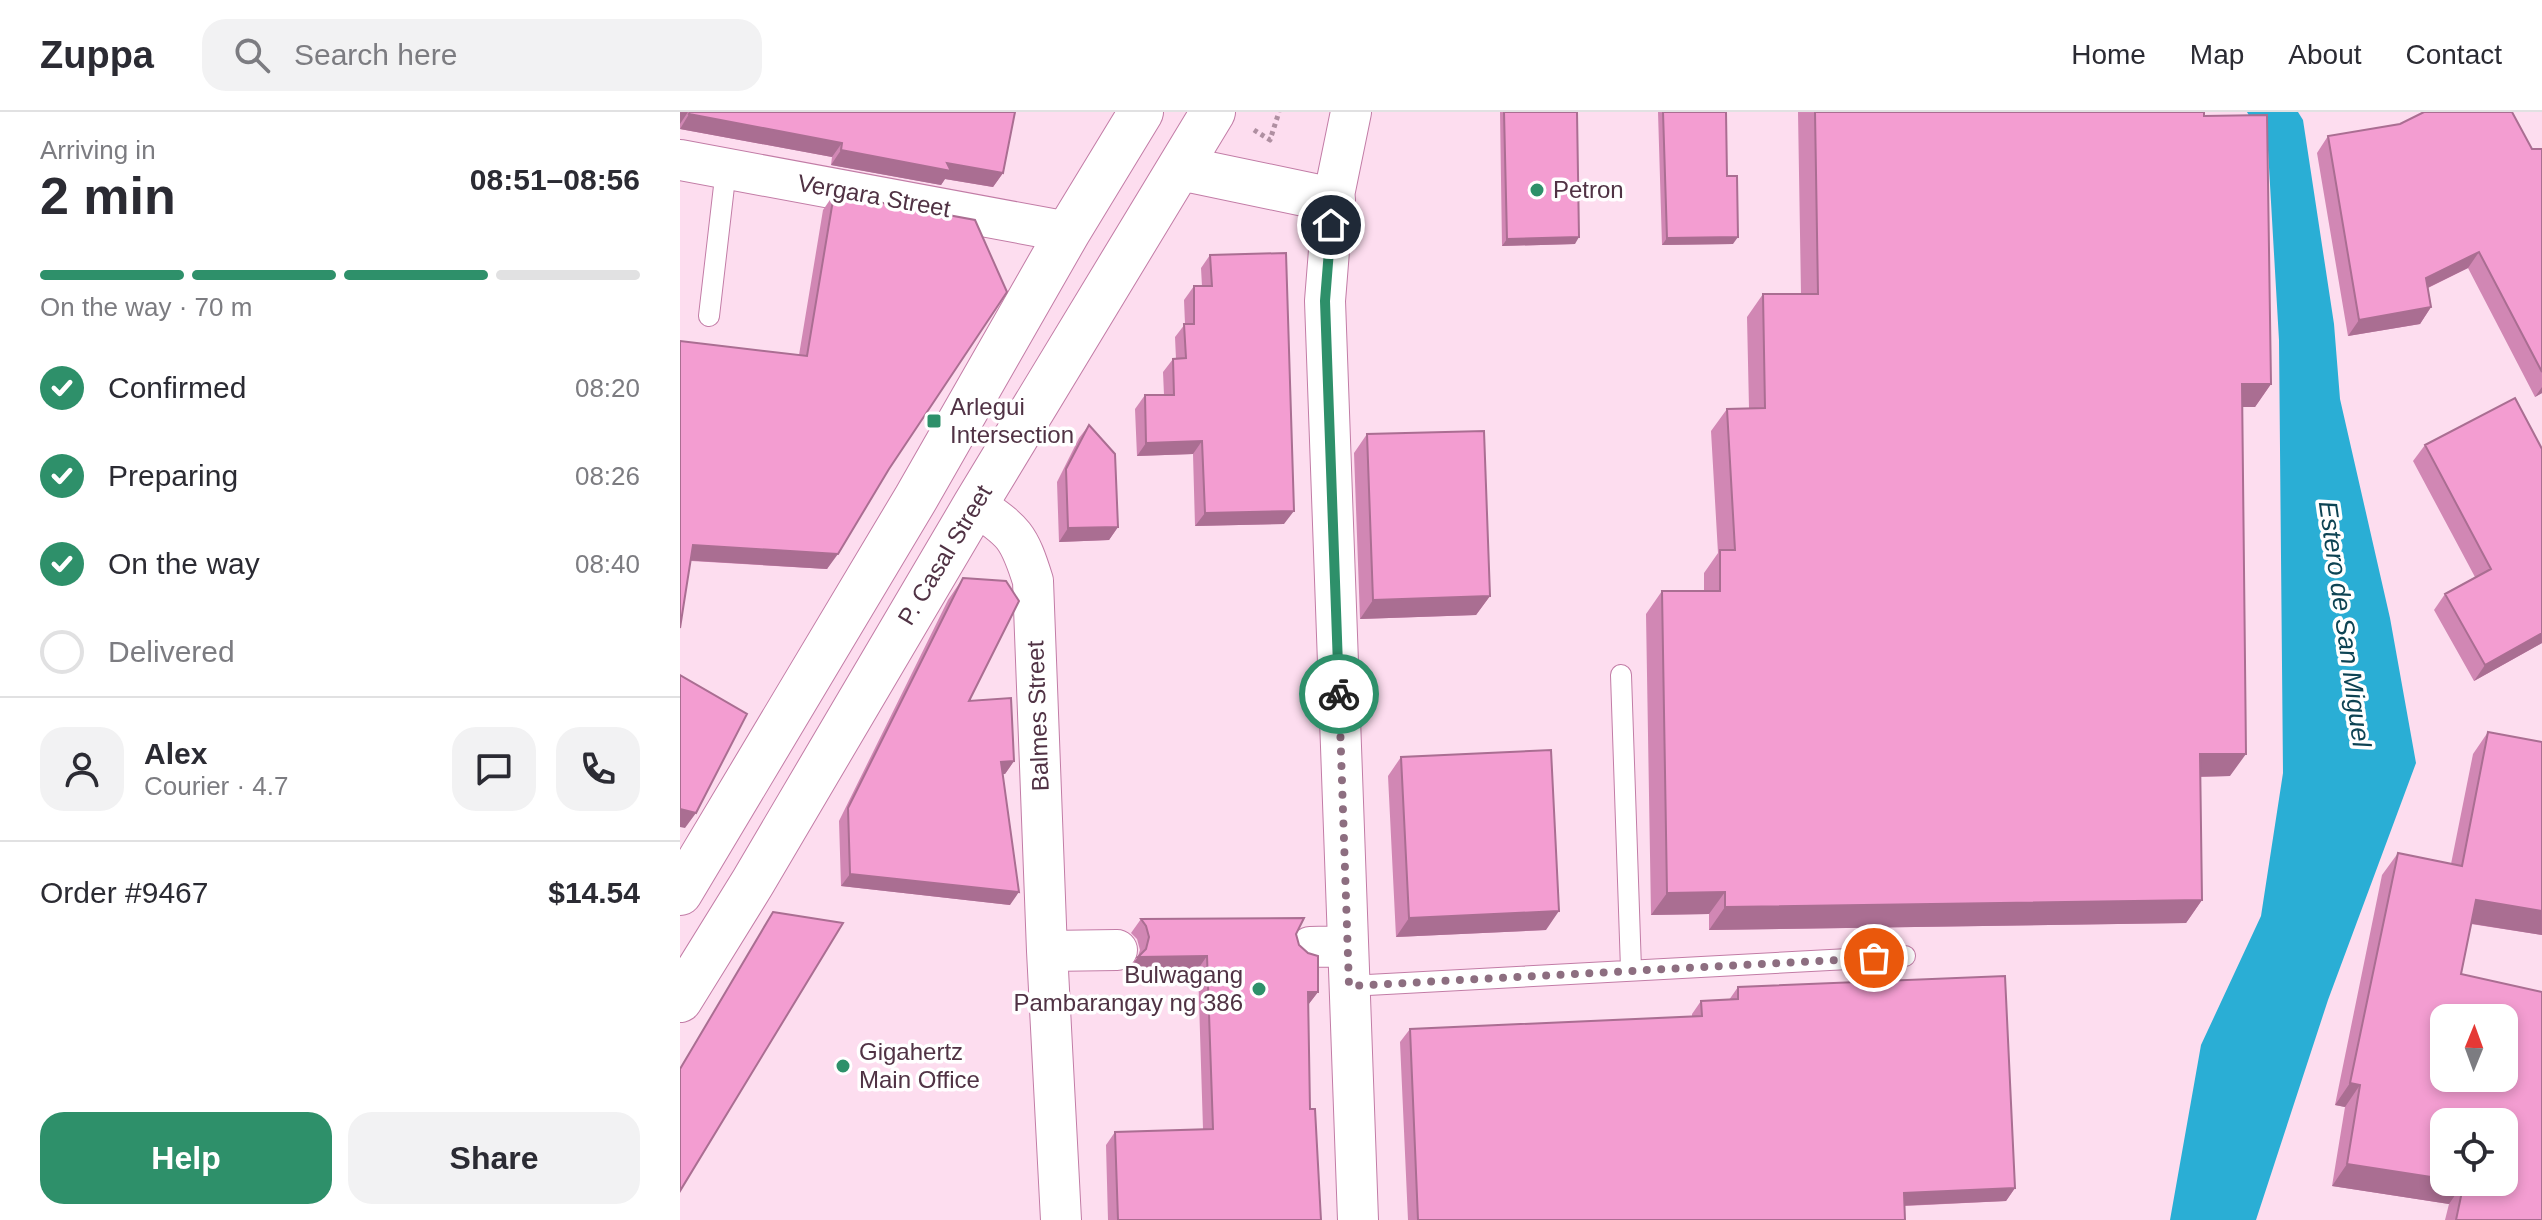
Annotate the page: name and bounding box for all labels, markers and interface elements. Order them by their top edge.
search box [202,19,762,91]
icon: search [230,33,274,77]
text: Zuppa [40,34,154,76]
text: Search here [294,38,457,71]
text: Home [2071,39,2146,70]
text: Map [2190,39,2244,70]
text: About [2288,39,2362,70]
text: Contact [2406,39,2502,70]
text: Arriving in [40,135,156,165]
text: 08:51–08:56 [470,163,640,196]
text: 2 min [40,167,176,225]
street label: Vergara Street [796,169,953,222]
place label: Petron [1553,176,1624,203]
marker: Petron [1528,181,1546,199]
pin [1297,191,1365,259]
icon: home [1309,203,1353,247]
text: On the way · 70 m [40,292,252,322]
icon: check [40,366,84,410]
text: Confirmed [108,371,246,404]
text: 08:20 [575,373,640,403]
place label: Arlegui Intersection [950,393,1074,448]
marker: Arlegui Intersection [925,412,943,430]
icon: check [40,454,84,498]
text: Preparing [108,459,238,492]
text: 08:26 [575,461,640,491]
street label: P. Casal Street [892,480,997,630]
water label: Estero de San Miguel [2313,499,2377,750]
icon: check [40,542,84,586]
text: On the way [108,547,260,580]
text: 08:40 [575,549,640,579]
text: Delivered [108,635,235,668]
street label: Balmes Street [1021,640,1054,792]
courier [1299,654,1379,734]
icon: bike [1317,672,1361,716]
button: person [40,727,124,811]
button: chat [452,727,536,811]
button: phone [556,727,640,811]
text: Alex [144,737,207,770]
text: Courier · 4.7 [144,771,289,801]
text: Order #9467 [40,876,208,909]
text: $14.54 [548,876,640,909]
pin [1840,924,1908,992]
icon: bag [1852,936,1896,980]
place label: Bulwagang Pambarangay ng 386 [1014,961,1243,1016]
marker: Bulwagang Pambarangay ng 386 [1250,980,1268,998]
north arrow [2430,1004,2518,1092]
map controls [2430,1004,2518,1196]
place label: Gigahertz Main Office [859,1038,980,1093]
marker: Gigahertz Main Office [834,1057,852,1075]
button: locate [2430,1108,2518,1196]
button: Help [40,1112,332,1204]
button: Share [348,1112,640,1204]

